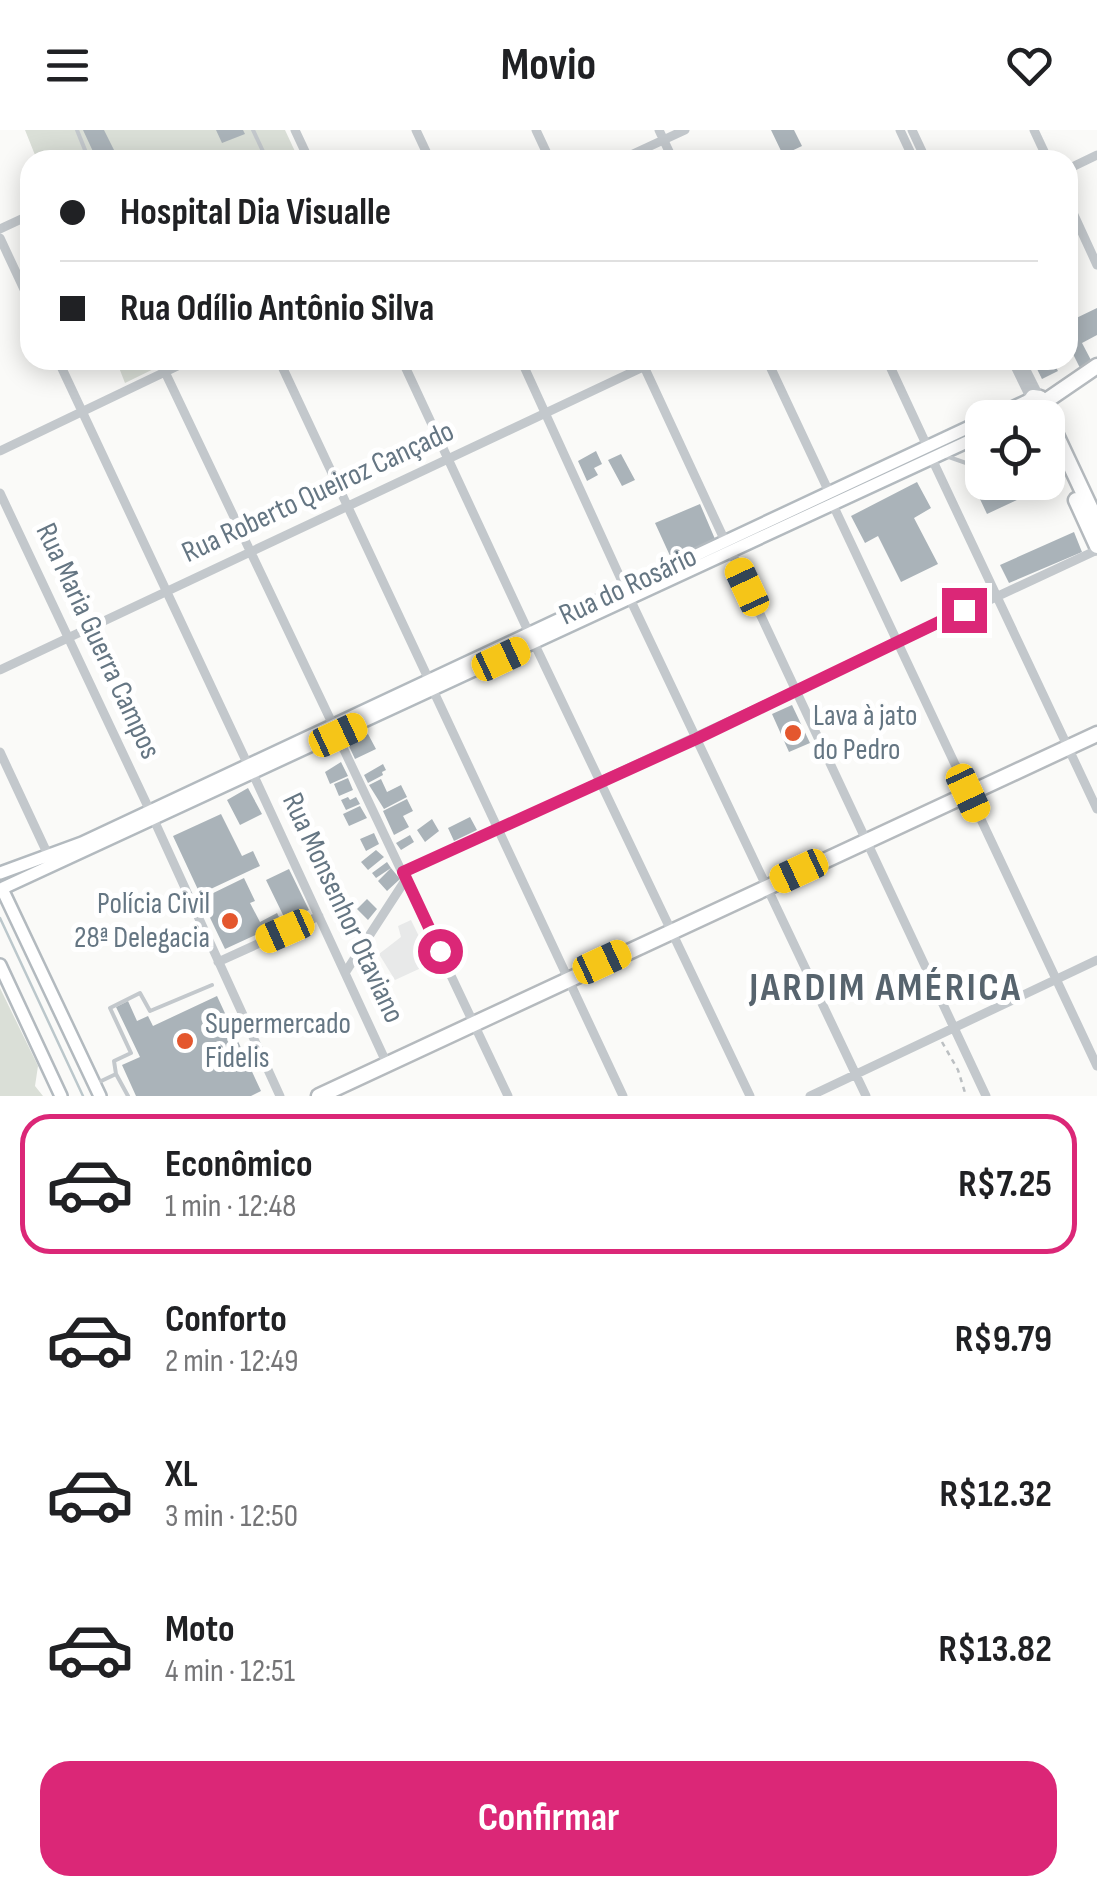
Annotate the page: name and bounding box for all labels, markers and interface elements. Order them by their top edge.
icon: menu [40,38,95,93]
text: Movio [501,38,596,93]
icon: heart [1002,38,1057,93]
text: Hospital Dia Visualle [120,190,391,235]
text: Rua Odílio Antônio Silva [120,286,434,331]
map controls [965,400,1065,500]
button: locate [965,400,1065,500]
street label: Rua Roberto Queiroz Cançado [176,413,460,571]
street label: Rua Maria Guerra Campos [28,517,168,765]
street label: Rua do Rosário [554,539,702,633]
car [721,553,773,621]
route end [942,588,987,633]
car [467,633,535,685]
place label: Lava à jato do Pedro [813,698,918,768]
car [304,709,372,761]
marker: Lava à jato do Pedro [782,722,804,744]
car [942,759,994,827]
street label: Rua Monsenhor Otaviano [274,787,412,1029]
car [765,845,833,897]
place label: Polícia Civil 28ª Delegacia [74,886,210,956]
car [251,905,319,957]
marker: Polícia Civil 28ª Delegacia [219,910,241,932]
route start [418,929,463,974]
car [568,936,636,988]
district label: JARDIM AMÉRICA [748,964,1023,1012]
place label: Supermercado Fidelis [205,1006,351,1076]
marker: Supermercado Fidelis [174,1030,196,1052]
icon: car [45,1139,135,1229]
text: Econômico [165,1142,313,1187]
text: R$7.25 [958,1162,1052,1207]
text: 1 min · 12:48 [165,1187,296,1226]
icon: car [45,1294,135,1384]
text: Conforto [165,1297,287,1342]
text: R$9.79 [955,1317,1052,1362]
text: 2 min · 12:49 [165,1342,298,1381]
icon: car [45,1449,135,1539]
text: XL [165,1452,198,1497]
text: R$12.32 [940,1472,1052,1517]
text: 3 min · 12:50 [165,1497,298,1536]
icon: car [45,1604,135,1694]
text: Moto [165,1607,235,1652]
text: R$13.82 [939,1627,1052,1672]
text: 4 min · 12:51 [165,1652,295,1691]
button: Confirmar [40,1761,1057,1876]

